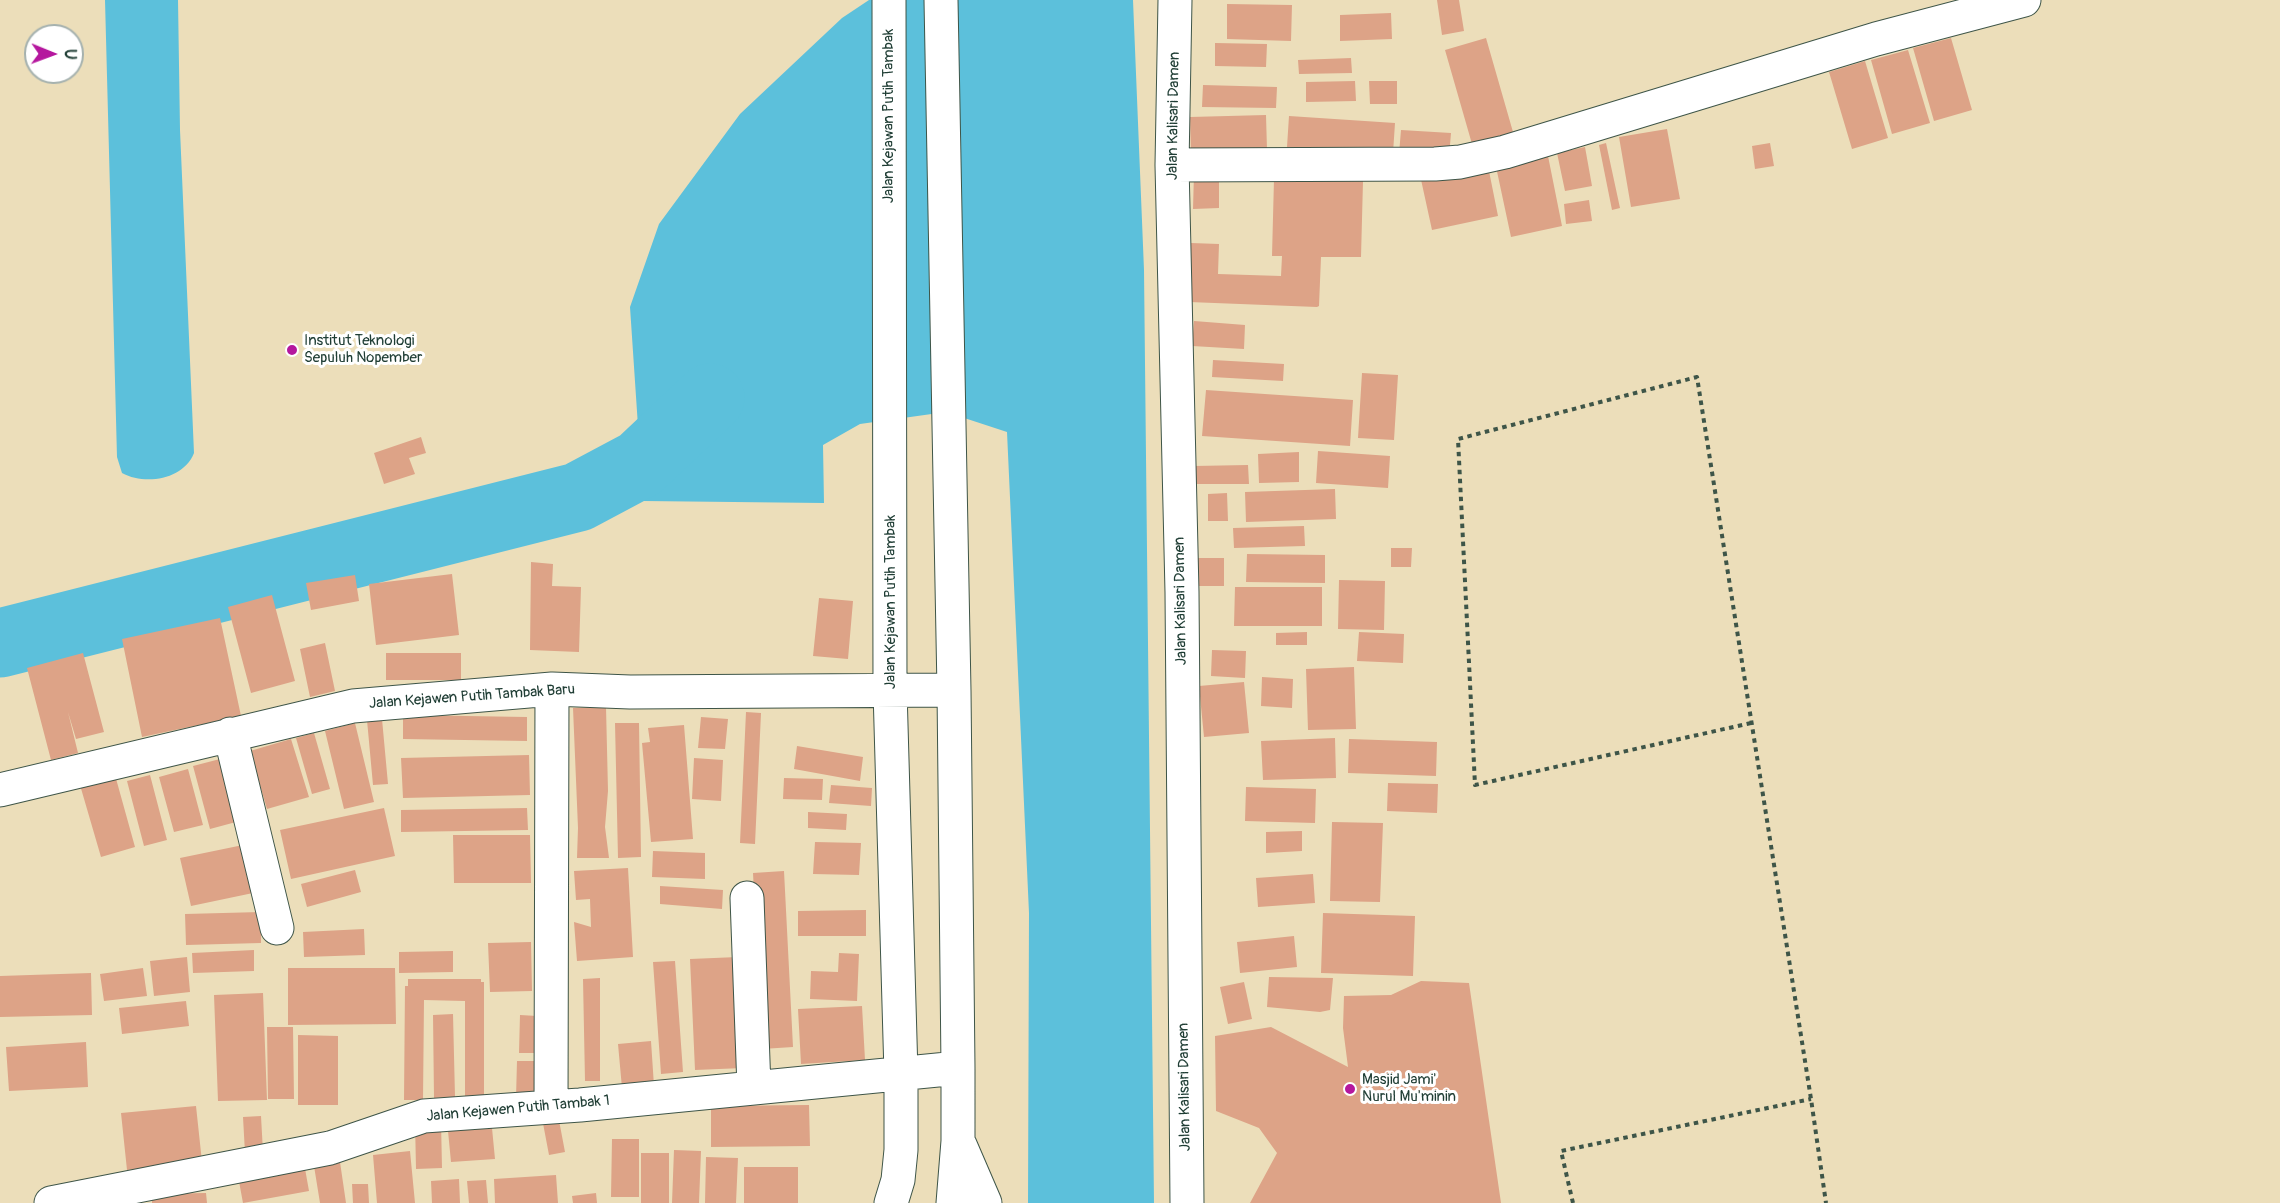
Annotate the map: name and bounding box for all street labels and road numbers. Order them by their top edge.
street label: Jalan Kejawan Putih Tambak [880,29,898,203]
street label: Jalan Kalisari Damen [1164,52,1184,180]
street label: Jalan Kejawan Putih Tambak [882,515,900,689]
street label: Jalan Kalisari Damen [1171,537,1191,665]
street label: Jalan Kejawen Putih Tambak Baru [368,681,576,713]
street label: Jalan Kalisari Damen [1175,1023,1195,1151]
street label: Jalan Kejawen Putih Tambak 1 [426,1092,610,1126]

